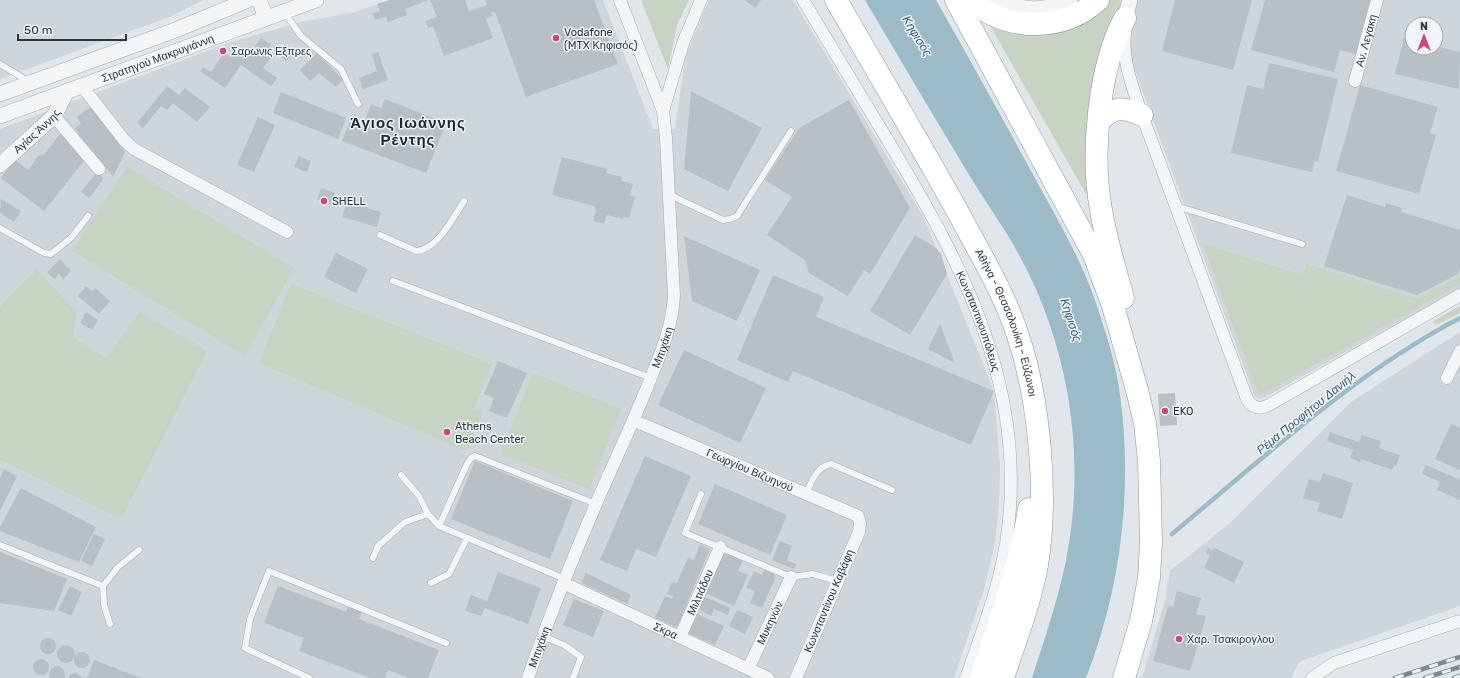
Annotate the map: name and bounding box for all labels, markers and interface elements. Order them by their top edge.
water label: Κηφισός [899,13,935,59]
street label: Αν. Λεγακη [1353,13,1379,68]
scale bar [18,16,126,42]
north arrow [1404,16,1444,56]
text: N [1420,20,1428,33]
text: 50 m [24,23,52,37]
place label: Vodafone (MTX Κηφισός) [564,26,638,52]
street label: Στρατηγού Μακρυγιάννη [100,32,216,85]
marker: Vodafone (MTX Κηφισός) [551,33,561,43]
place label: Σαρωνις Εξπρες [231,45,311,58]
marker: Σαρωνις Εξπρες [218,46,228,56]
street label: Αγίας Άννης [11,107,63,156]
district label: Άγιος Ιωάννης Ρέντης [350,114,466,149]
place label: SHELL [332,195,366,208]
marker: SHELL [319,196,329,206]
street label: Αθήνα - Θεσσαλονίκη - Εύζωνοι [973,246,1040,398]
street label: Κωνσταντινουπόλεως [954,269,1003,373]
water label: Κηφισός [1057,296,1085,344]
street label: Μπιχάκη [649,325,675,370]
water label: Ρέμα Προφήτου Δανιήλ [1254,369,1358,457]
place label: EKO [1173,405,1193,418]
marker: EKO [1160,406,1170,416]
place label: Athens Beach Center [455,420,526,446]
marker: Athens Beach Center [442,427,452,437]
street label: Γεωργίου Βιζυηνού [705,446,795,494]
street label: Κωνσταντίνου Καβάφη [801,547,857,655]
street label: Μιλτιάδου [684,567,716,617]
street label: Μυκηνών [754,599,786,647]
street label: Σκρα [651,619,680,642]
street label: Μπιχάκη [526,625,552,669]
place label: Χαρ. Τσακιρογλου [1187,633,1274,646]
marker: Χαρ. Τσακιρογλου [1174,634,1184,644]

